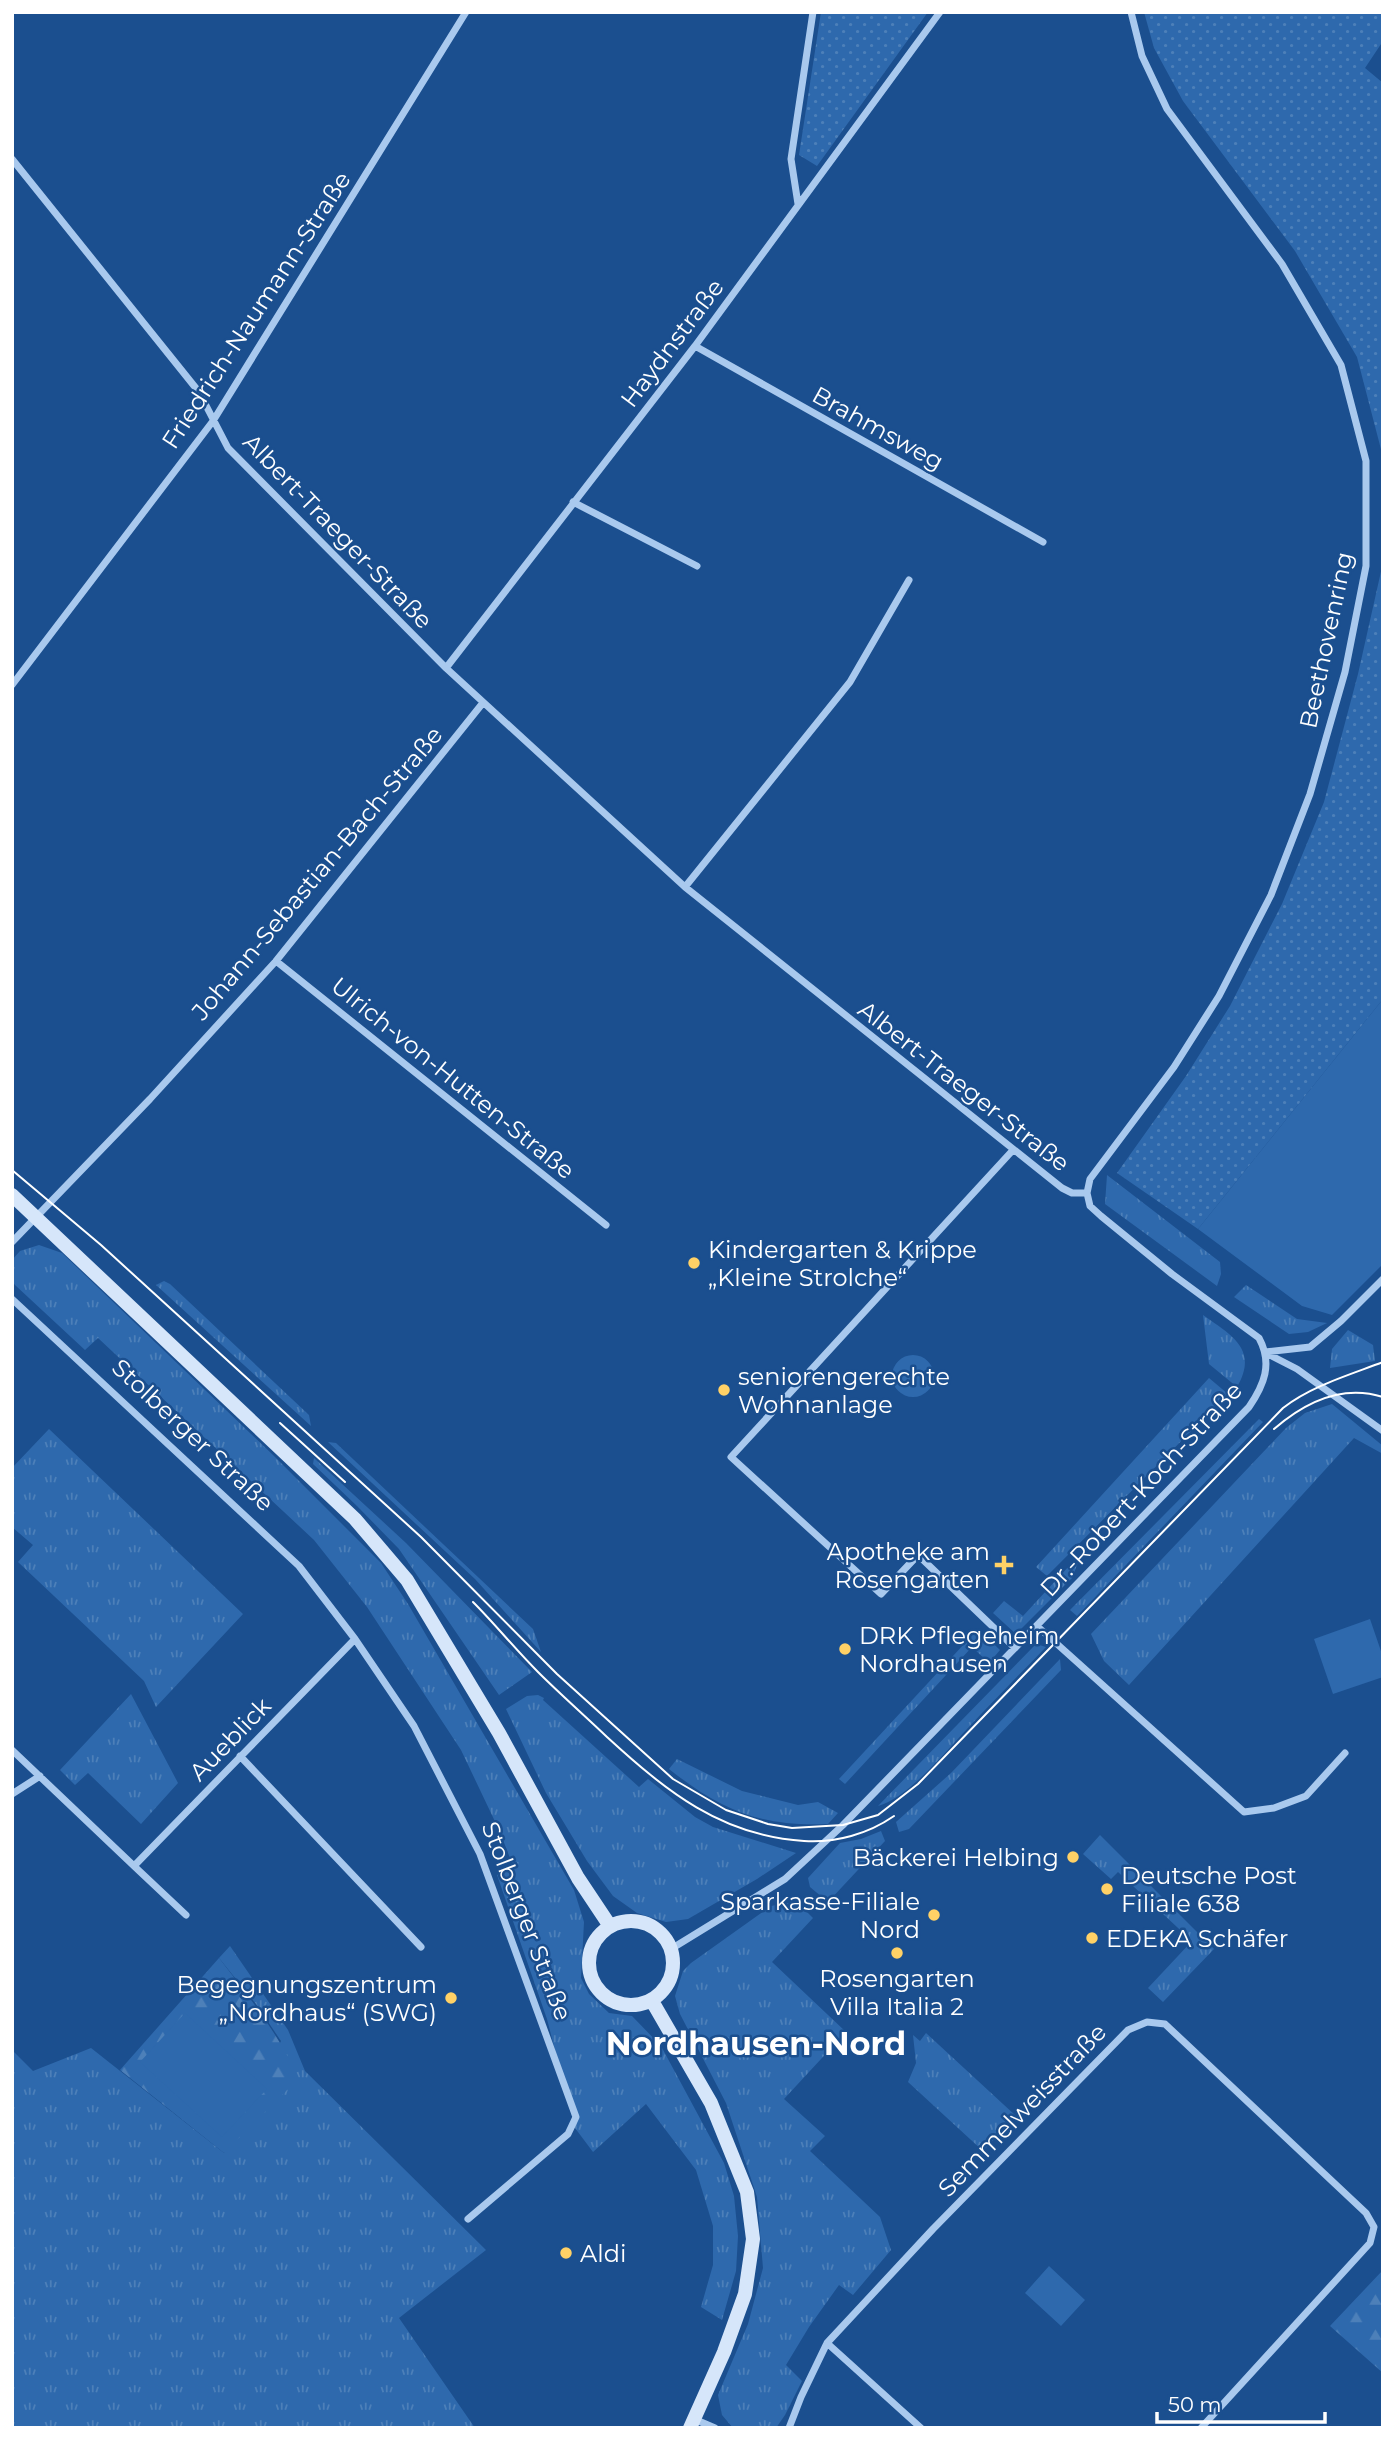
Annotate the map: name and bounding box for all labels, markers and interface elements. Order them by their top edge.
street label: Friedrich-Naumann-Straße [155,166,357,454]
street label: Haydnstraße [614,273,730,413]
street label: Brahmsweg [807,380,949,476]
street label: Albert-Traeger-Straße [237,427,439,635]
street label: Beethovenring [1293,549,1359,731]
street label: Johann-Sebastian-Bach-Straße [185,720,448,1026]
street label: Ulrich-von-Hutten-Straße [326,971,580,1185]
street label: Albert-Traeger-Straße [853,995,1075,1177]
place label: Kindergarten & Krippe „Kleine Strolche“ [708,1235,977,1292]
marker: Kindergarten & Krippe „Kleine Strolche“ [686,1255,702,1271]
street label: Stolberger Straße [106,1353,280,1517]
place label: seniorengerechte Wohnanlage [738,1362,950,1419]
street label: Dr.-Robert-Koch-Straße [1034,1376,1248,1602]
marker: seniorengerechte Wohnanlage [716,1382,732,1398]
place label: Apotheke am Rosengarten [827,1537,990,1594]
marker: Apotheke am Rosengarten [996,1557,1012,1573]
place label: DRK Pflegeheim Nordhausen [859,1621,1060,1678]
marker: DRK Pflegeheim Nordhausen [837,1641,853,1657]
street label: Aueblick [183,1691,277,1787]
street label: Stolberger Straße [476,1818,578,2024]
place label: Bäckerei Helbing [853,1843,1059,1872]
marker: Bäckerei Helbing [1065,1849,1081,1865]
place label: Deutsche Post Filiale 638 [1121,1861,1297,1918]
marker: Deutsche Post Filiale 638 [1099,1881,1115,1897]
place label: Sparkasse-Filiale Nord [720,1887,920,1944]
marker: Sparkasse-Filiale Nord [926,1907,942,1923]
place label: EDEKA Schäfer [1106,1924,1288,1953]
marker: EDEKA Schäfer [1084,1930,1100,1946]
marker: Rosengarten Villa Italia 2 [889,1945,905,1961]
place label: Rosengarten Villa Italia 2 [819,1964,975,2021]
place label: Begegnungszentrum „Nordhaus“ (SWG) [177,1970,437,2027]
marker: Begegnungszentrum „Nordhaus“ (SWG) [443,1990,459,2006]
street label: Semmelweisstraße [932,2017,1112,2203]
district label: Nordhausen-Nord [606,2024,906,2063]
place label: Aldi [580,2239,626,2268]
marker: Aldi [558,2245,574,2261]
scale bar [1157,2380,1325,2424]
text: 50 m [1168,2392,1222,2417]

